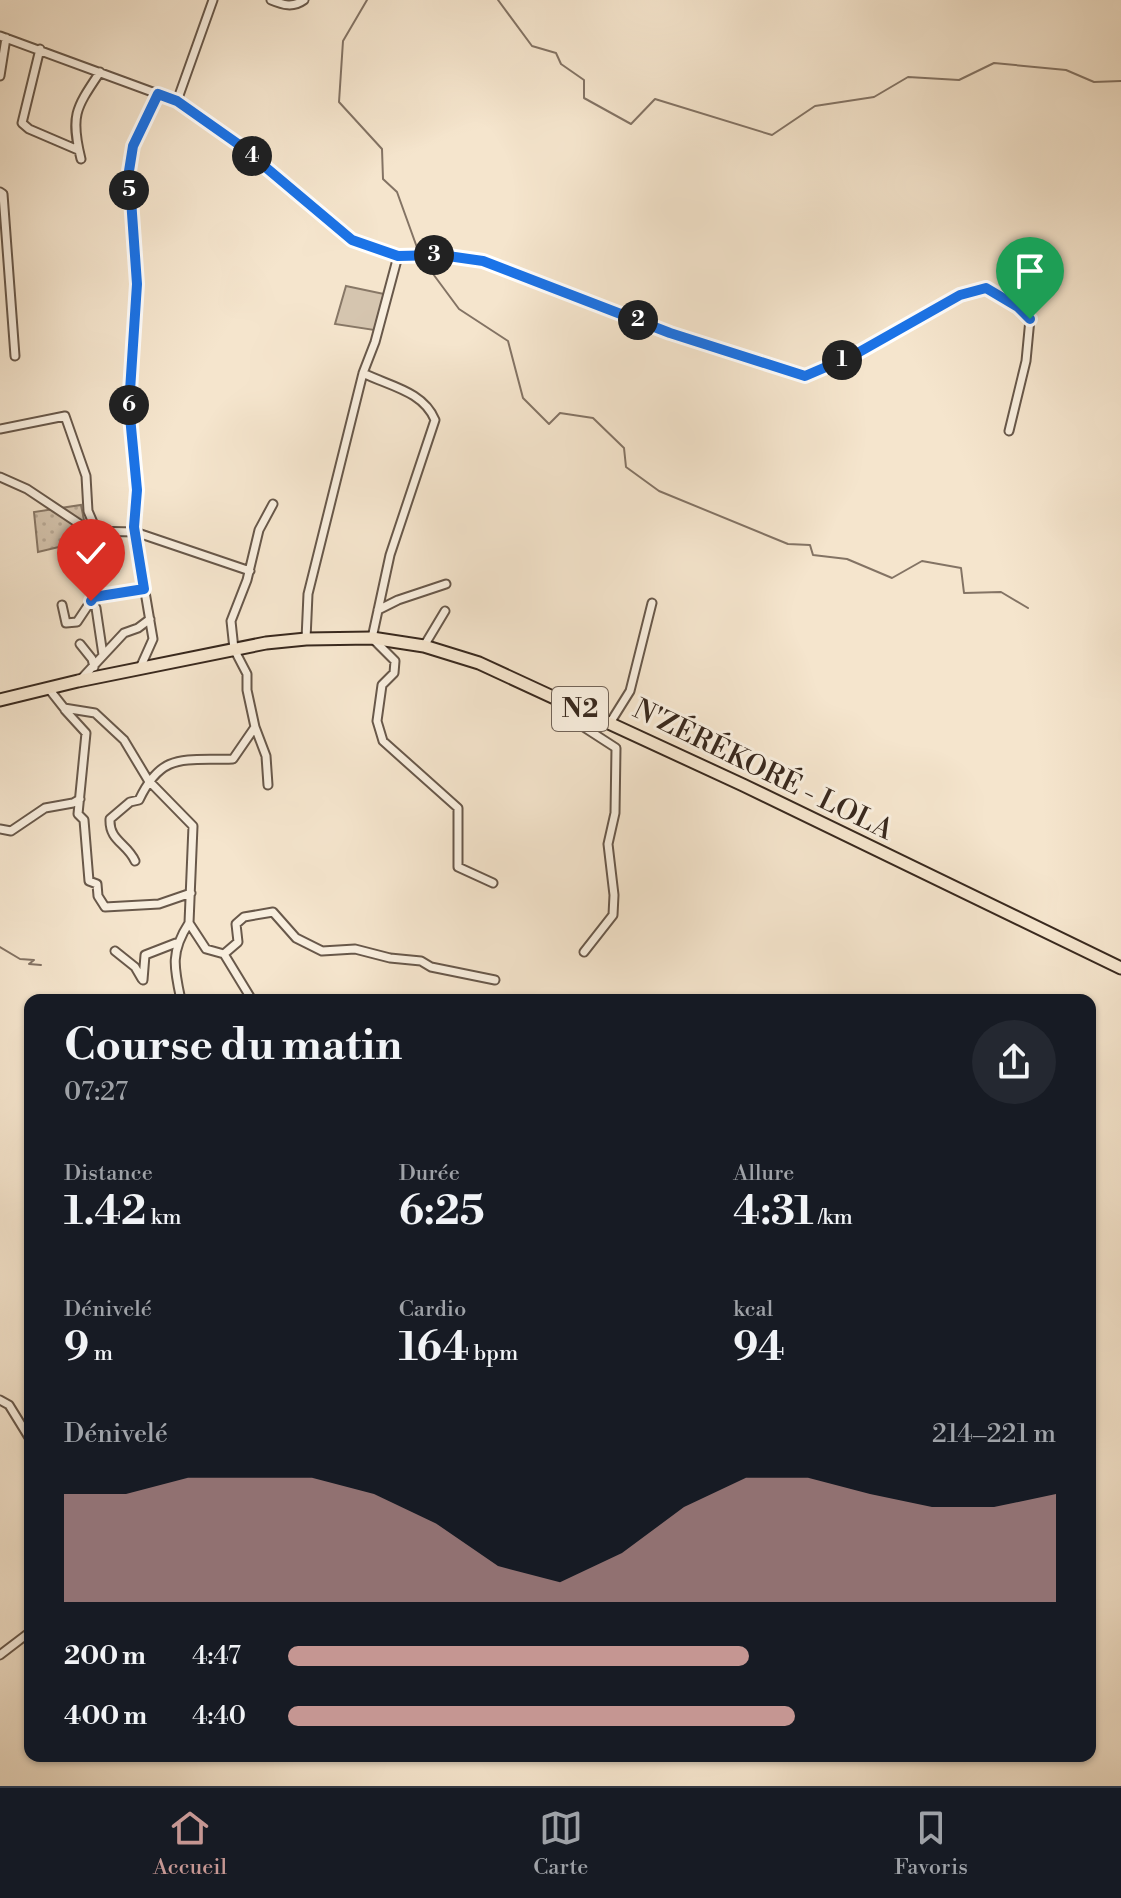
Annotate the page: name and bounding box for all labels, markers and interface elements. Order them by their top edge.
pin: 4 [232,136,272,176]
text: 4 [245,142,259,169]
pin: 5 [109,170,149,210]
text: 5 [122,176,136,203]
pin: 3 [414,235,454,275]
pin [996,237,1064,319]
text: 3 [427,241,441,268]
icon: arrive [1008,249,1052,293]
pin: 2 [618,300,658,340]
text: 2 [631,306,645,333]
pin: 1 [822,340,862,380]
text: 1 [837,346,847,373]
pin: 6 [109,385,149,425]
text: 6 [122,391,136,418]
pin [57,519,125,601]
icon: check [69,531,113,575]
road number: N2 [552,687,608,731]
street label: N'ZÉRÉKORÉ - LOLA [627,690,900,849]
text: Course du matin [64,1018,402,1073]
button: share [972,1020,1056,1104]
text: 07:27 [64,1076,128,1108]
text: Distance [64,1160,153,1187]
text: Durée [399,1160,460,1187]
text: Allure [733,1160,794,1187]
text: 1.42 [64,1187,146,1237]
text: 6:25 [399,1187,485,1237]
text: 4:31 [733,1187,813,1237]
text: km [146,1204,182,1231]
text: /km [813,1204,853,1231]
text: Dénivelé [64,1296,152,1323]
text: Cardio [399,1296,466,1323]
text: kcal [733,1296,773,1323]
text: 9 [64,1323,89,1373]
text: 164 [399,1323,469,1373]
text: 94 [733,1323,785,1373]
text: m [89,1340,113,1367]
text: bpm [469,1340,518,1367]
text: Dénivelé [64,1418,168,1450]
text: 214–221 m [932,1418,1056,1450]
text: 200 m [64,1640,146,1672]
text: 4:47 [192,1640,241,1672]
text: 400 m [64,1700,147,1732]
text: 4:40 [192,1700,246,1732]
tab: Accueil [153,1806,227,1881]
tab: Carte [533,1806,588,1881]
tab: Favoris [894,1806,968,1881]

